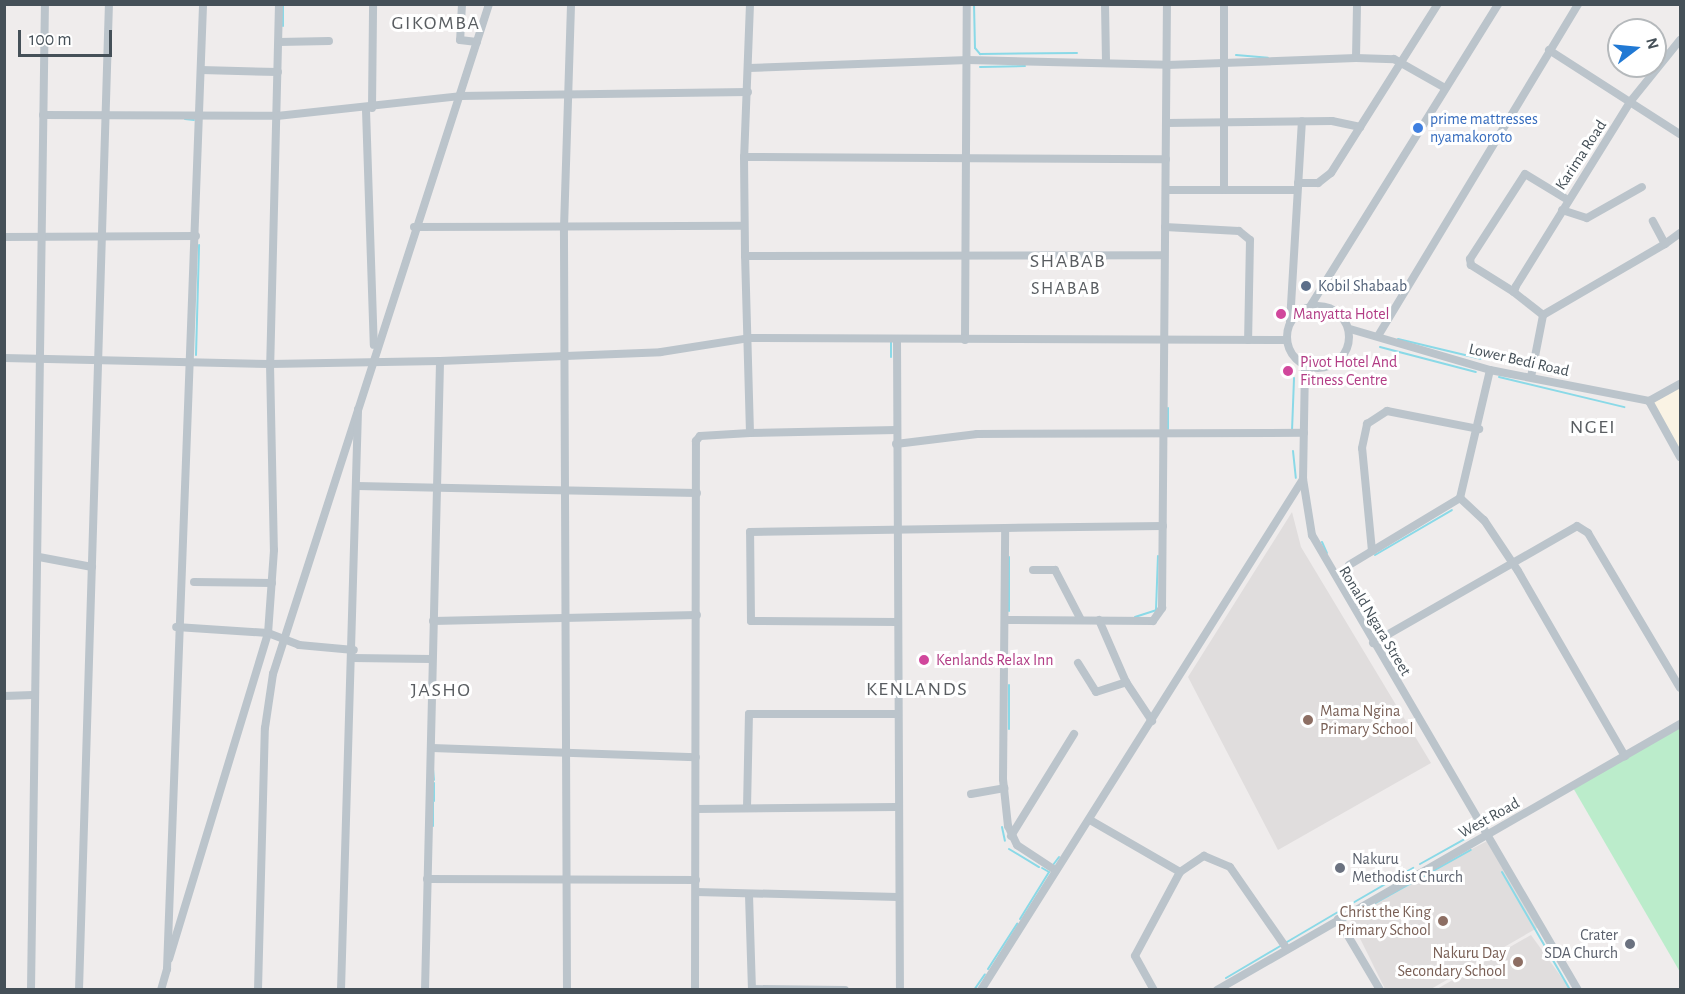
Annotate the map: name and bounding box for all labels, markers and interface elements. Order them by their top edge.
district label: GIKOMBA [391,11,481,35]
scale bar [21,18,116,56]
north arrow [1607,18,1667,78]
text: 100 m [29,31,72,49]
text: N [1643,36,1662,51]
place label: prime mattresses nyamakoroto [1430,109,1538,147]
street label: Karima Road [1551,116,1611,194]
marker: prime mattresses nyamakoroto [1411,121,1425,135]
district label: SHABAB [1030,249,1106,273]
place label: Kobil Shabaab [1318,276,1407,296]
district label: SHABAB [1031,278,1101,300]
marker: Kobil Shabaab [1299,279,1313,293]
place label: Manyatta Hotel [1293,304,1390,324]
marker: Manyatta Hotel [1274,307,1288,321]
street label: Lower Bedi Road [1467,339,1571,381]
place label: Pivot Hotel And Fitness Centre [1300,352,1397,390]
marker: Pivot Hotel And Fitness Centre [1281,364,1295,378]
district label: NGEI [1570,415,1616,439]
street label: Ronald Ngara Street [1335,563,1415,679]
place label: Kenlands Relax Inn [936,650,1053,670]
marker: Kenlands Relax Inn [917,653,931,667]
district label: KENLANDS [866,677,968,701]
district label: JASHO [411,678,471,702]
place label: Mama Ngina Primary School [1320,701,1413,739]
marker: Mama Ngina Primary School [1301,713,1315,727]
street label: West Road [1455,793,1523,843]
place label: Nakuru Methodist Church [1352,849,1463,887]
marker: Nakuru Methodist Church [1333,861,1347,875]
place label: Christ the King Primary School [1338,902,1431,940]
marker: Christ the King Primary School [1436,914,1450,928]
place label: Crater SDA Church [1544,925,1618,963]
marker: Crater SDA Church [1623,937,1637,951]
place label: Nakuru Day Secondary School [1398,943,1506,981]
marker: Nakuru Day Secondary School [1511,955,1525,969]

